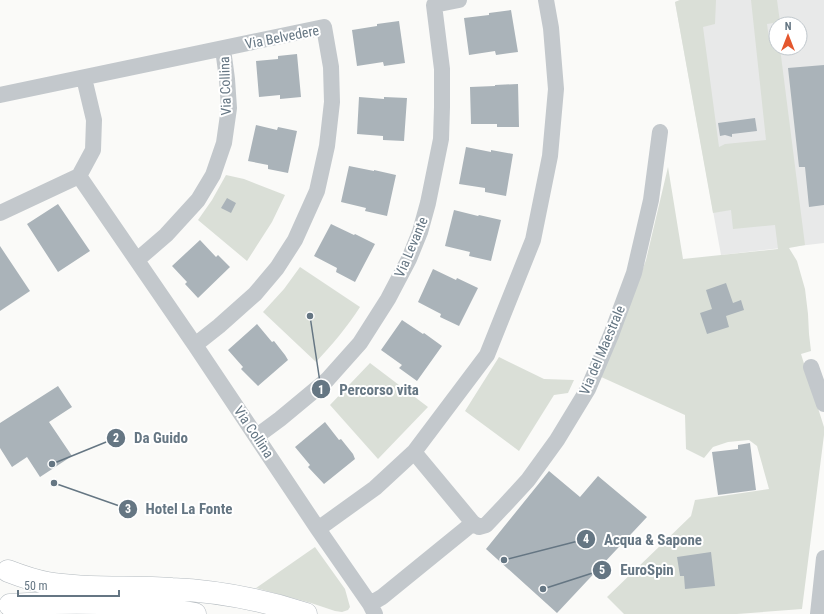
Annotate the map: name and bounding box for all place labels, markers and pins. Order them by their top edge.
callout: Percorso vita [311,376,427,403]
callout: Da Guido [106,424,196,451]
callout: Hotel La Fonte [118,495,241,522]
callout: Acqua & Sapone [576,526,710,553]
callout: EuroSpin [592,557,681,584]

